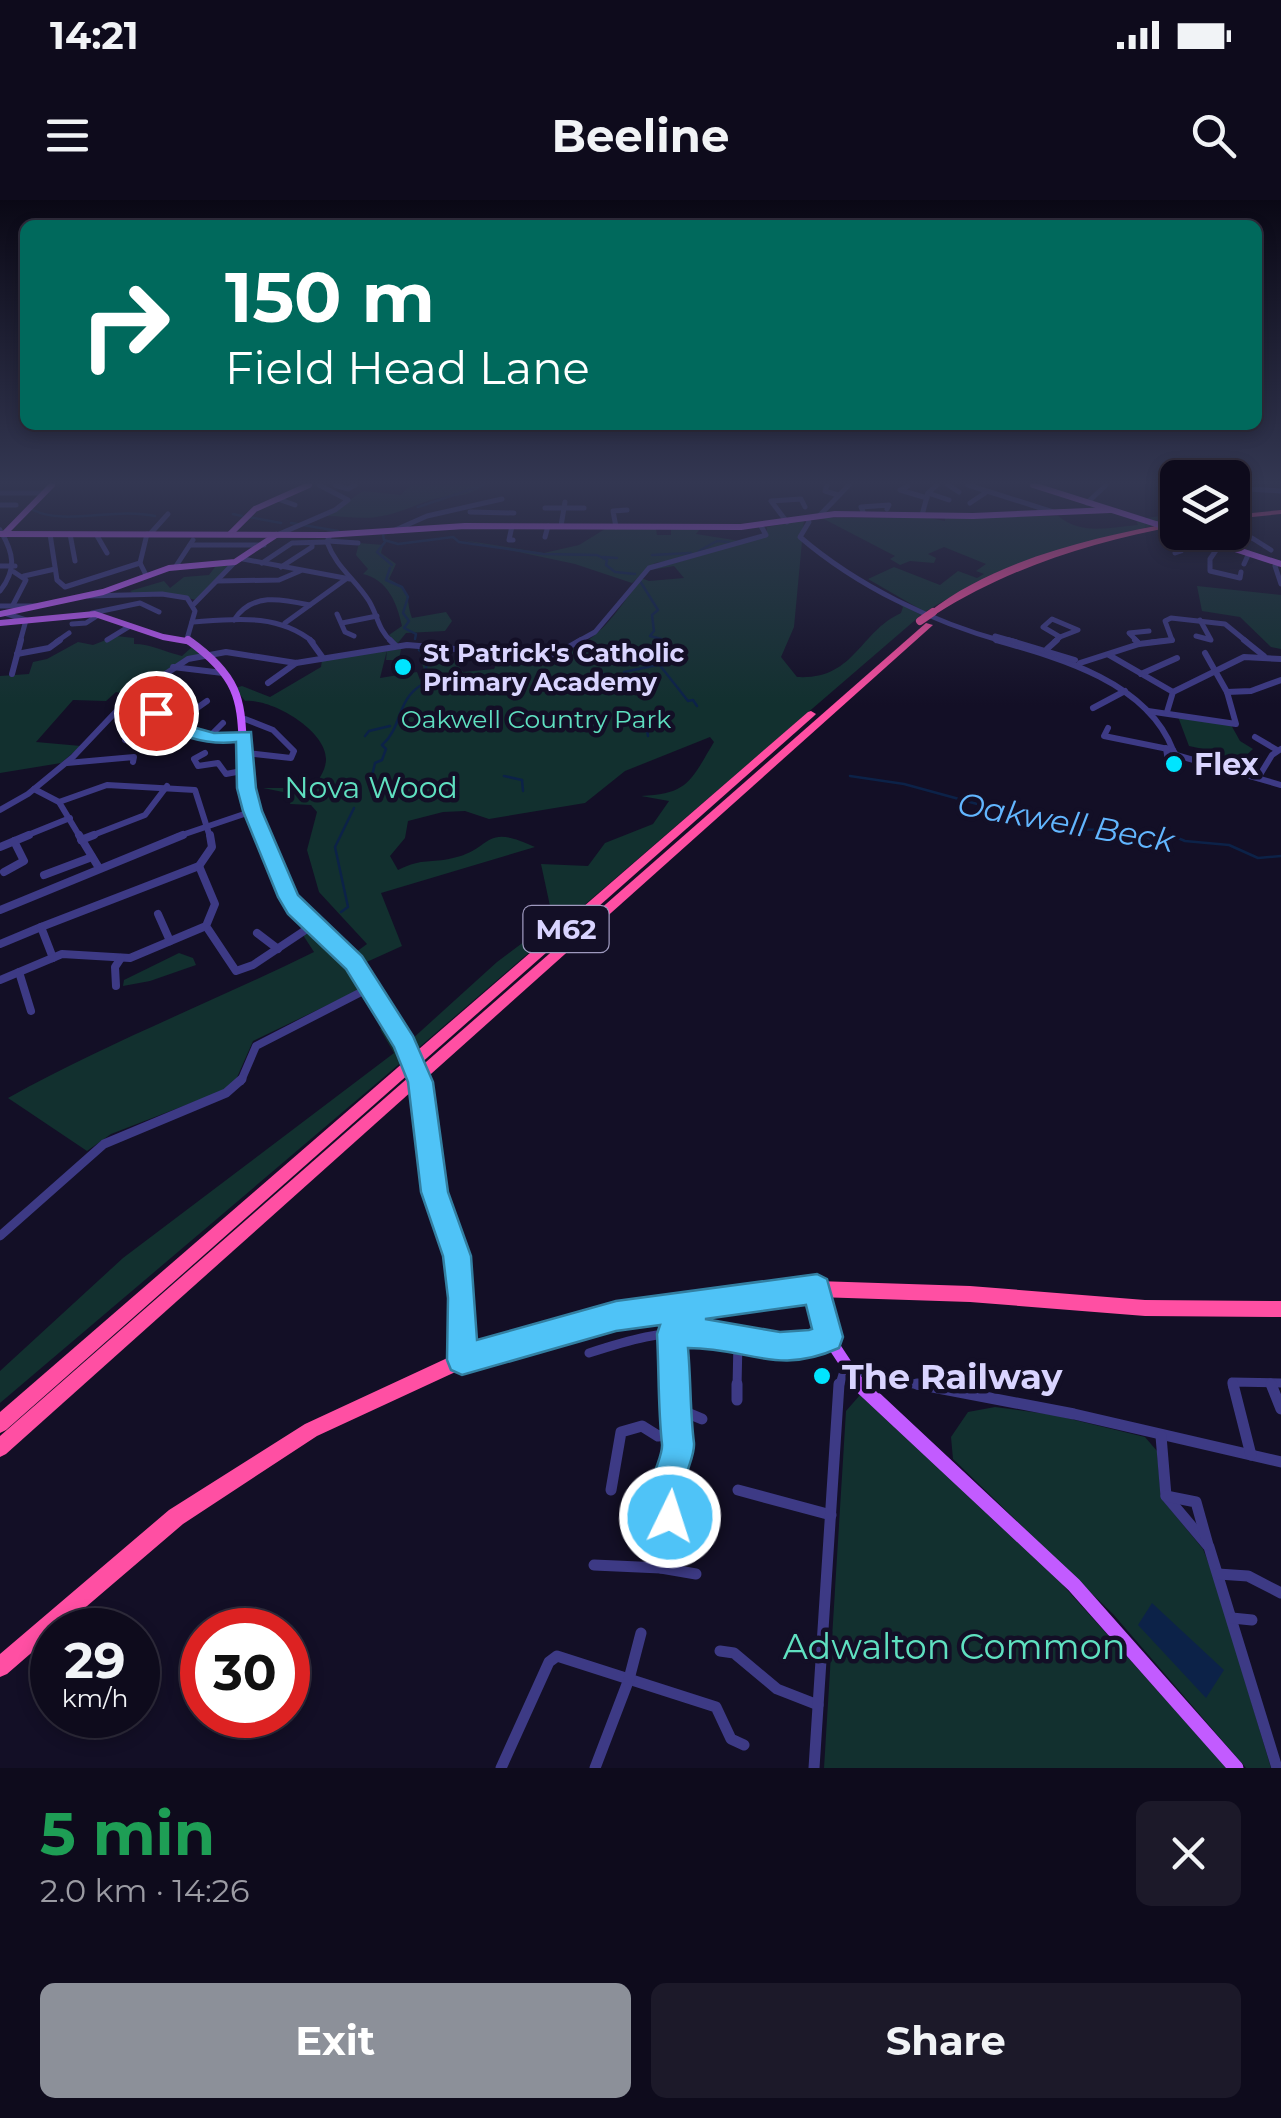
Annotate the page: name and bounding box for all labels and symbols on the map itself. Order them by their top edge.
place label: St Patrick's Catholic Primary Academy [423,638,685,697]
marker: St Patrick's Catholic Primary Academy [392,656,414,678]
pin [114,671,199,756]
park label: Oakwell Country Park [401,704,671,734]
place label: Flex [1194,746,1259,783]
marker: Flex [1163,753,1185,775]
park label: Nova Wood [284,769,458,806]
water label: Oakwell Beck [955,784,1179,861]
road number: M62 [524,906,608,952]
place label: The Railway [842,1355,1063,1398]
marker: The Railway [811,1365,833,1387]
position arrow [618,1465,722,1569]
speed limit sign: 30 [180,1608,310,1738]
park label: Adwalton Common [783,1625,1125,1668]

